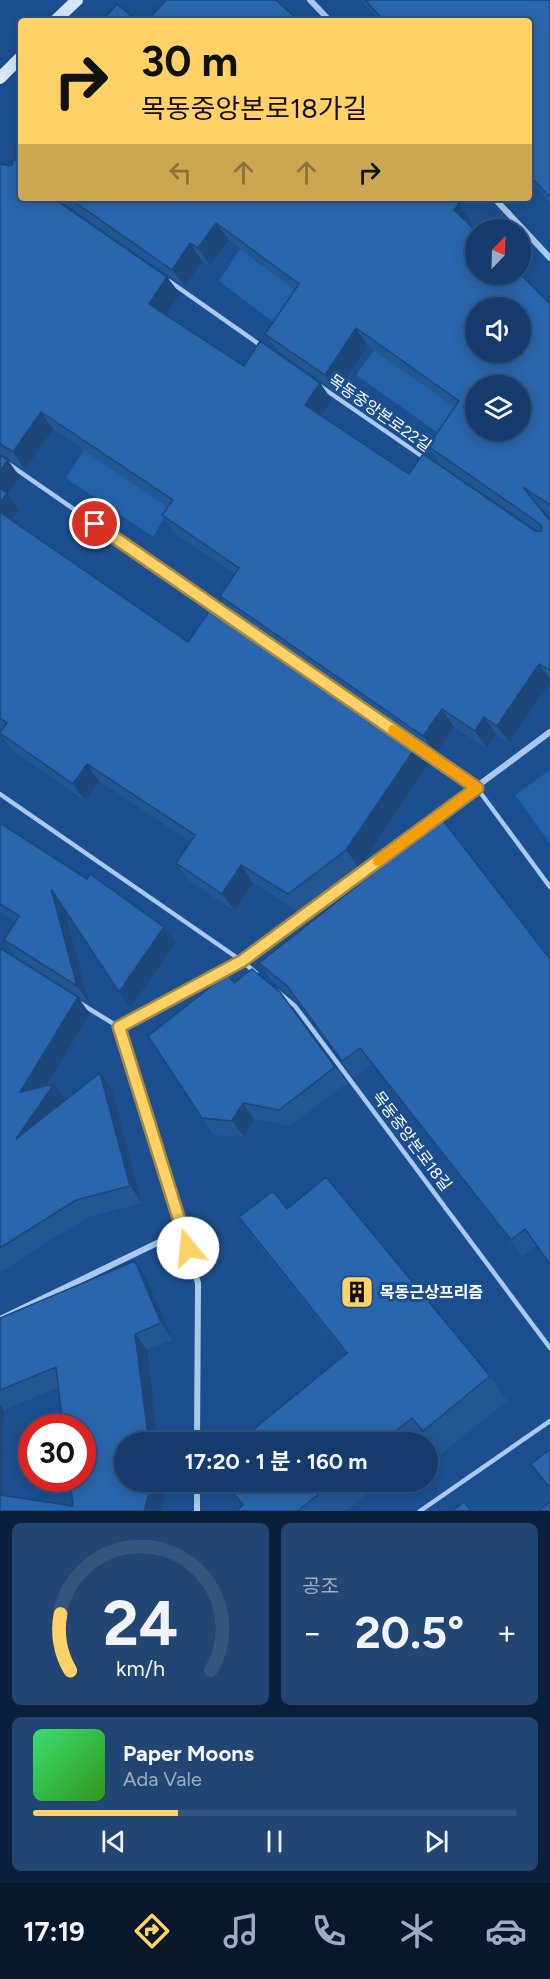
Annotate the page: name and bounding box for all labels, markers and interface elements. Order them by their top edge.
text: 30 m [141,36,238,87]
icon: right [42,42,120,120]
text: 목동중앙본로18가길 [141,92,367,125]
icon: left [164,156,197,189]
icon: ahead [227,156,260,189]
icon: ahead [290,156,323,189]
icon: right [353,156,386,189]
north arrow [465,219,531,285]
map controls [465,219,531,441]
button: sound [465,297,531,363]
street label: 목동중앙본로22길 [325,371,435,455]
button: layers [465,375,531,441]
pin [69,498,120,549]
icon: arrive [78,507,111,540]
street label: 목동중앙본로18길 [368,1088,456,1194]
position arrow [156,1216,220,1280]
building icon: 목동근상프리즘 [339,1274,375,1310]
place label: 목동근상프리즘 [380,1283,483,1302]
speed limit sign: 30 [18,1414,96,1492]
text: 17:20 · 1 분 · 160 m [185,1448,368,1475]
text: 공조 [302,1574,339,1598]
text: 24 [103,1586,178,1661]
text: 20.5° [355,1605,464,1659]
text: − [302,1613,323,1652]
text: + [496,1613,517,1652]
text: km/h [116,1656,165,1681]
text: Paper Moons [123,1740,254,1767]
text: Ada Vale [123,1767,202,1791]
icon: previous [97,1825,130,1858]
icon: pause [258,1825,291,1858]
icon: next [420,1825,453,1858]
icon: directions [131,1910,173,1952]
icon: music [220,1910,262,1952]
icon: phone [308,1910,350,1952]
icon: climate [396,1910,438,1952]
icon: car [485,1910,527,1952]
text: 17:19 [23,1915,85,1948]

